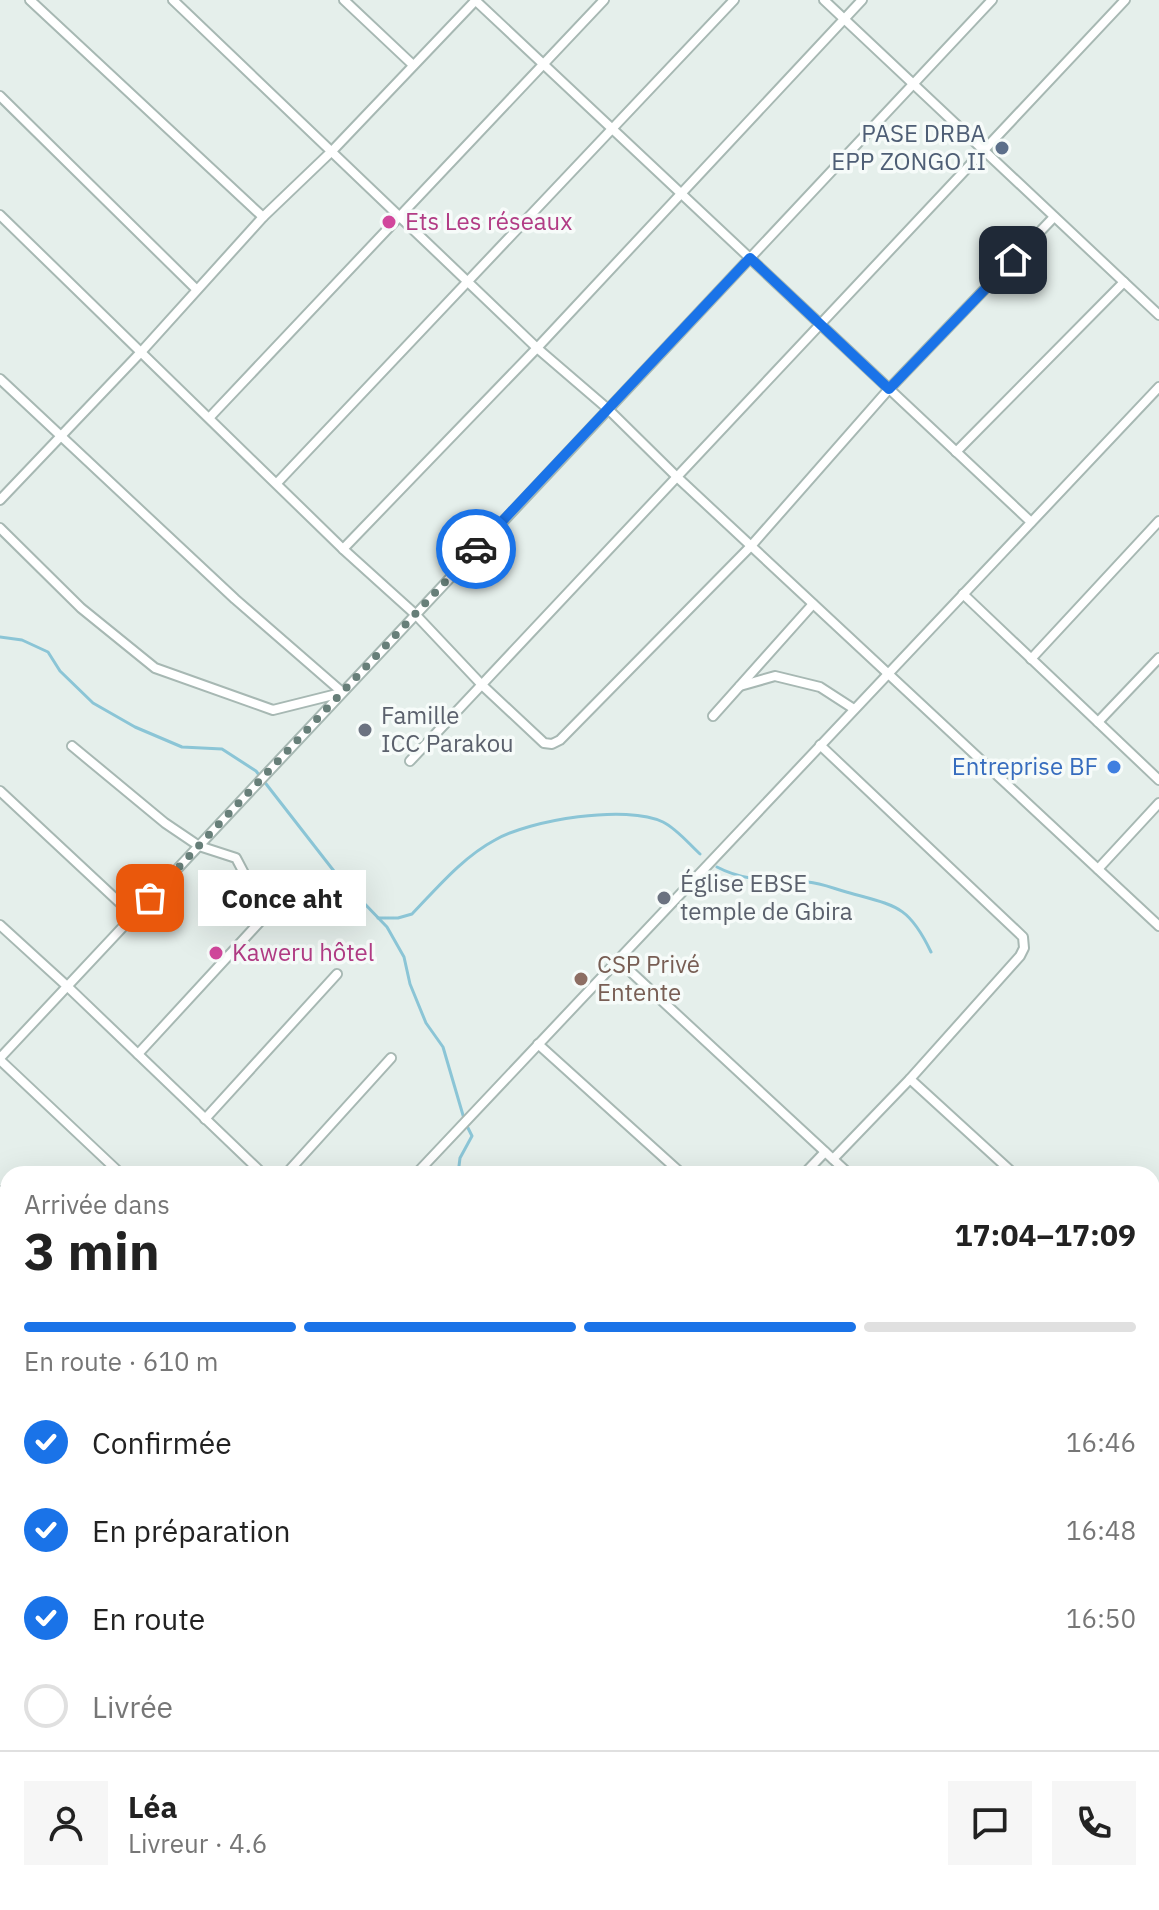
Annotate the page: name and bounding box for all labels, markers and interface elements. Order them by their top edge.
place label: PASE DRBA EPP ZONGO II [831,117,986,177]
marker: PASE DRBA EPP ZONGO II [993,139,1011,157]
place label: Ets Les réseaux [405,205,572,237]
marker: Ets Les réseaux [380,213,398,231]
pin [979,226,1047,294]
icon: home [991,238,1035,282]
courier [436,509,516,589]
icon: car [454,527,498,571]
place label: Famille ICC Parakou [381,699,514,759]
marker: Famille ICC Parakou [356,721,374,739]
place label: Entreprise BF [952,750,1098,782]
marker: Entreprise BF [1105,758,1123,776]
pin [116,864,184,932]
place label: Église EBSE temple de Gbira [680,867,853,927]
callout: Conce aht [198,870,366,926]
icon: bag [128,876,172,920]
text: Conce aht [221,881,343,915]
marker: Église EBSE temple de Gbira [655,889,673,907]
place label: Kaweru hôtel [232,936,374,968]
marker: Kaweru hôtel [207,944,225,962]
place label: CSP Privé Entente [597,948,700,1008]
marker: CSP Privé Entente [572,970,590,988]
text: Arrivée dans [24,1187,170,1221]
text: 17:04–17:09 [955,1215,1136,1254]
text: 3 min [24,1217,160,1284]
text: En route · 610 m [24,1344,218,1378]
icon: check [24,1420,68,1464]
text: Confirmée [92,1423,232,1462]
text: 16:46 [1066,1425,1136,1459]
icon: check [24,1508,68,1552]
text: En préparation [92,1511,291,1550]
text: 16:48 [1066,1513,1136,1547]
icon: check [24,1596,68,1640]
text: En route [92,1599,205,1638]
text: 16:50 [1066,1601,1136,1635]
text: Livrée [92,1687,173,1726]
button: person [24,1781,108,1865]
button: chat [948,1781,1032,1865]
button: phone [1052,1781,1136,1865]
text: Léa [128,1787,178,1826]
text: Livreur · 4.6 [128,1826,267,1860]

